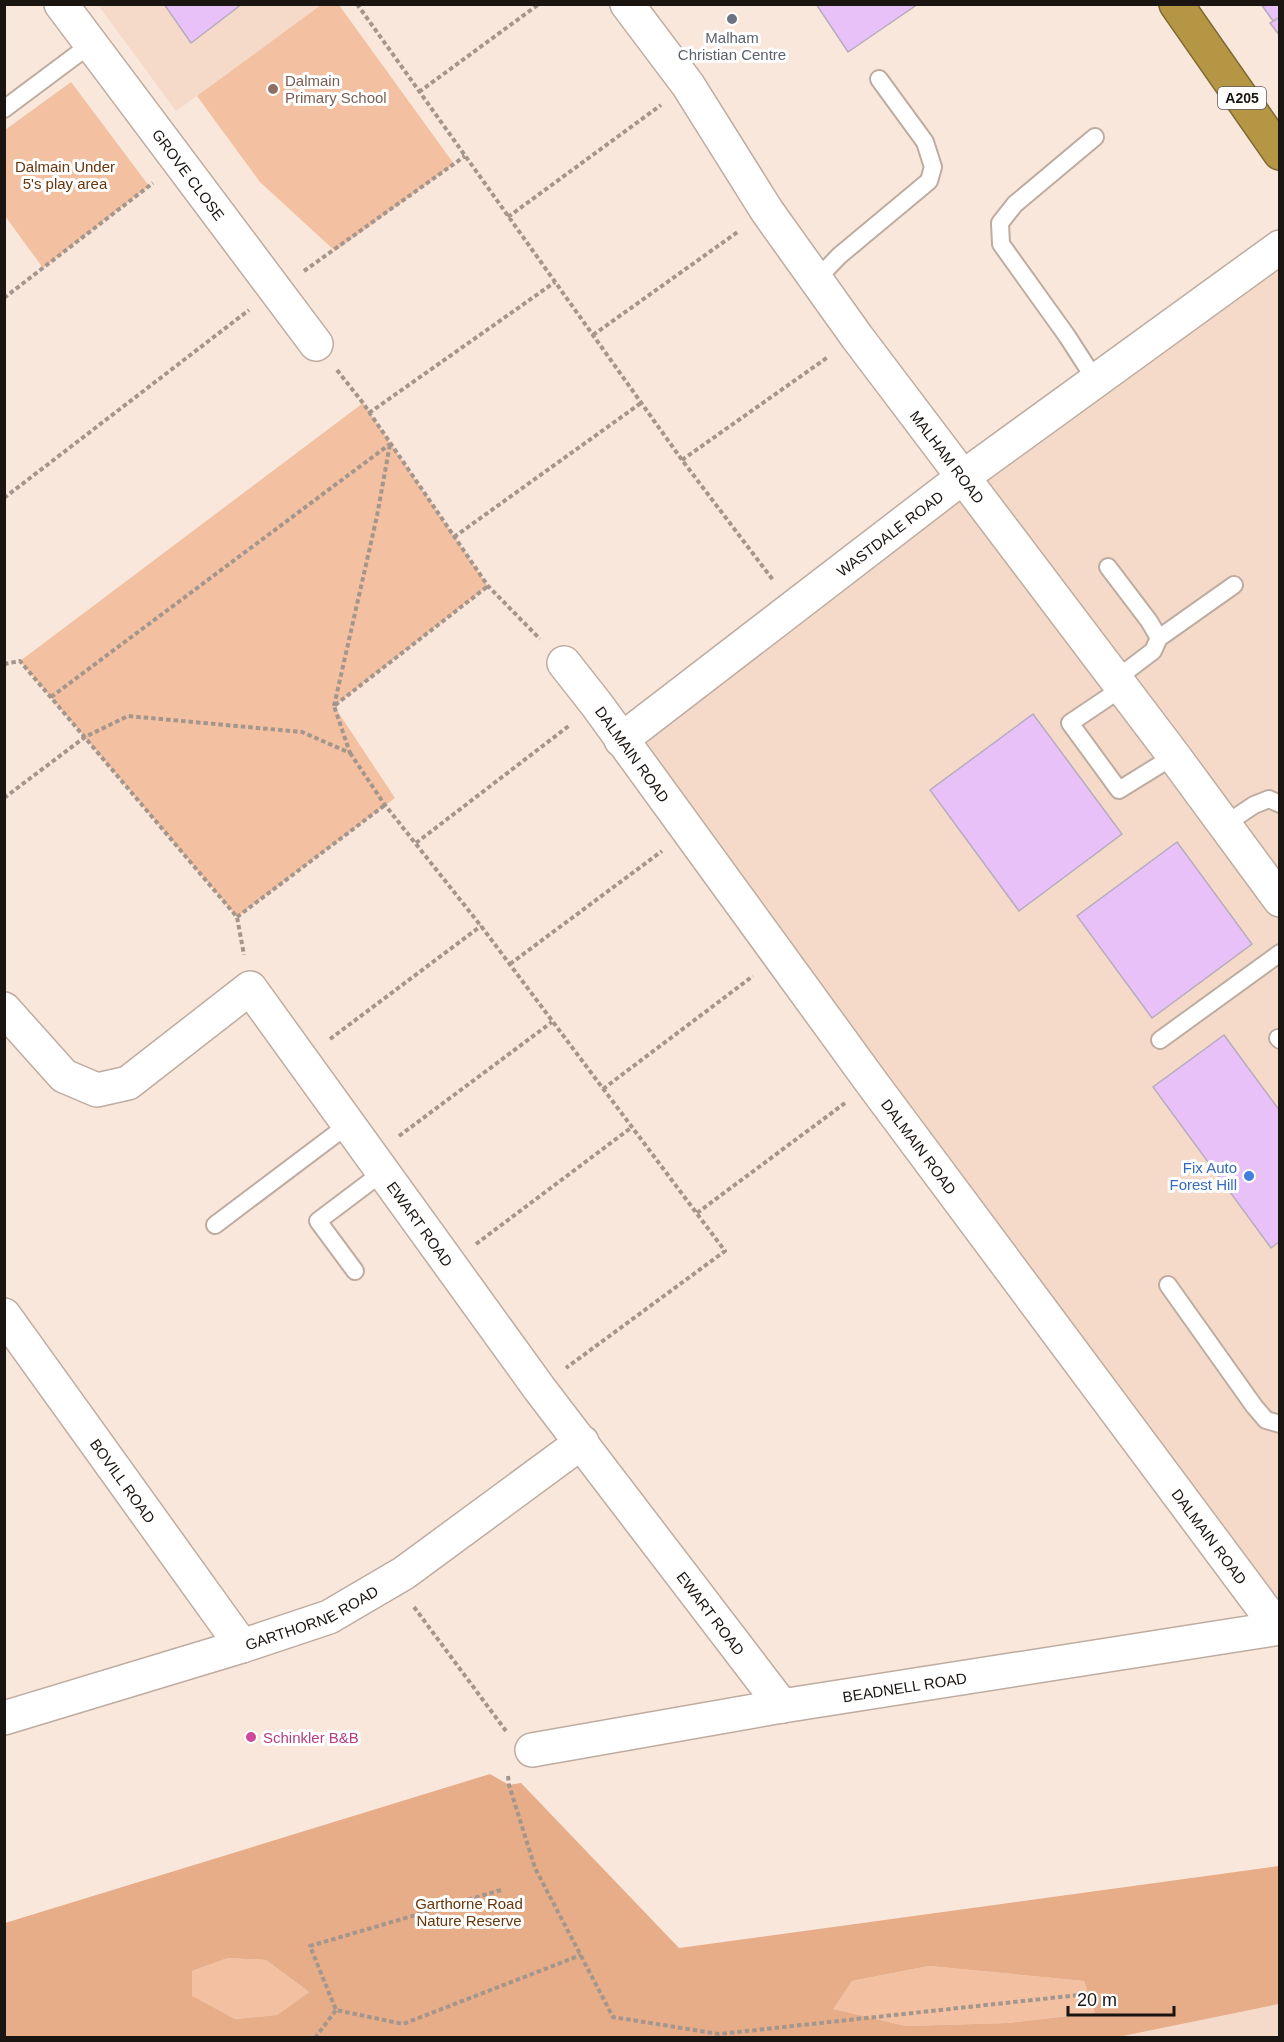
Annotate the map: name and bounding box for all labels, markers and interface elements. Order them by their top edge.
marker: Malham Christian Centre [725,12,739,26]
place label: Malham Christian Centre [678,29,786,63]
place label: Dalmain Primary School [285,72,387,106]
marker: Dalmain Primary School [266,82,280,96]
road number: A205 [1218,87,1266,109]
street label: GROVE CLOSE [149,126,228,223]
park label: Dalmain Under 5's play area [15,158,115,192]
street label: MALHAM ROAD [907,407,988,506]
street label: WASTDALE ROAD [833,487,946,580]
street label: DALMAIN ROAD [592,703,673,805]
street label: DALMAIN ROAD [878,1096,960,1197]
place label: Fix Auto Forest Hill [1169,1159,1237,1193]
marker: Fix Auto Forest Hill [1242,1169,1256,1183]
street label: EWART ROAD [384,1178,457,1270]
street label: BOVILL ROAD [87,1435,159,1526]
street label: DALMAIN ROAD [1169,1485,1251,1587]
street label: EWART ROAD [674,1568,748,1658]
street label: GARTHORNE ROAD [243,1582,381,1653]
street label: BEADNELL ROAD [841,1669,968,1705]
place label: Schinkler B&B [263,1729,359,1746]
marker: Schinkler B&B [244,1730,258,1744]
park label: Garthorne Road Nature Reserve [415,1895,523,1929]
scale bar [1068,1979,1174,2017]
text: 20 m [1077,1990,1117,2010]

